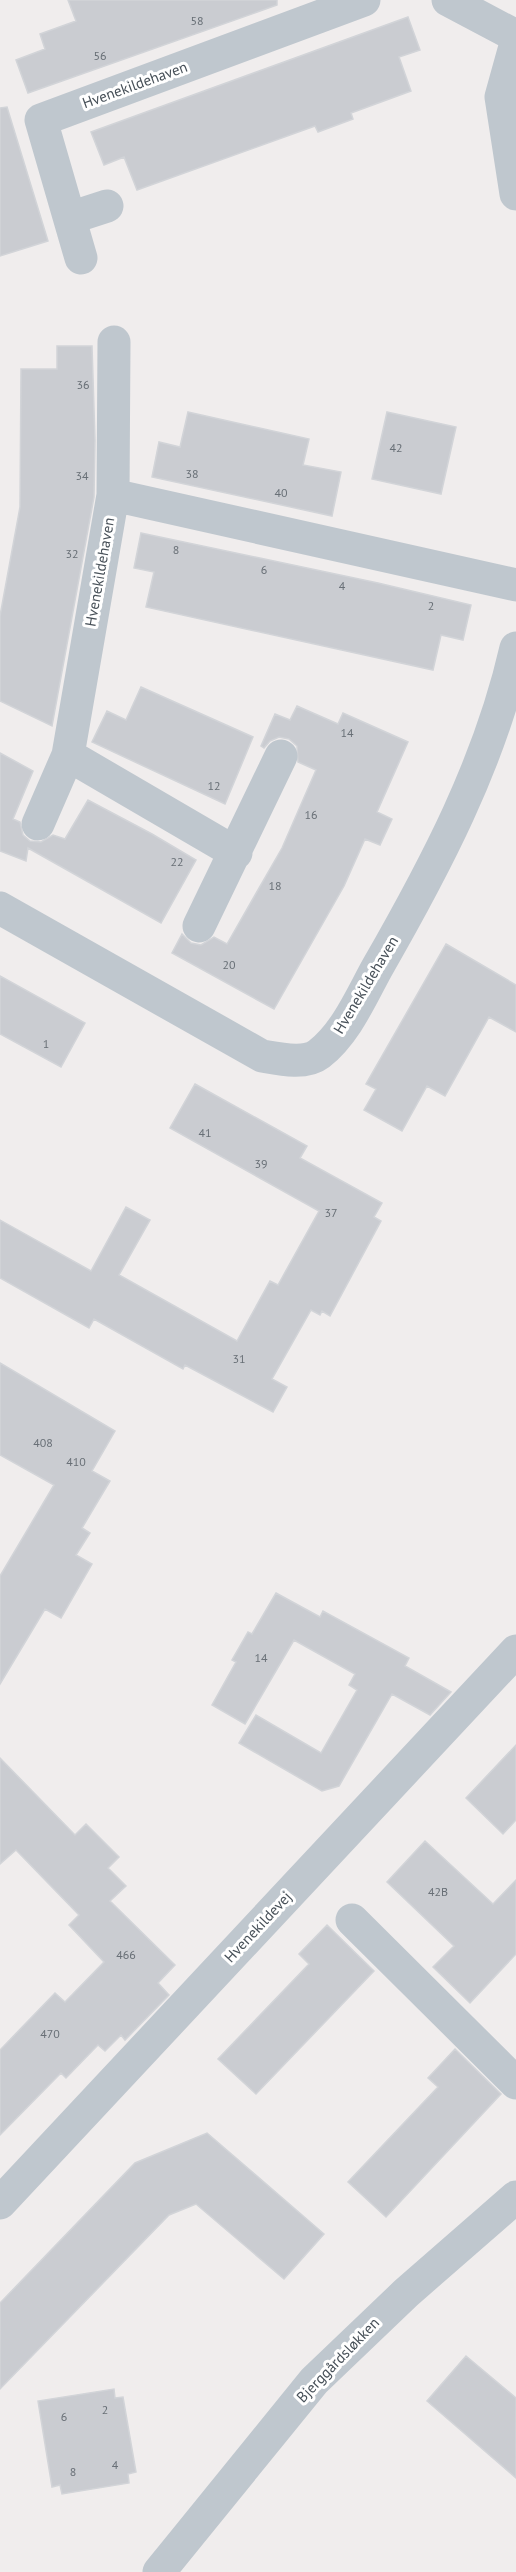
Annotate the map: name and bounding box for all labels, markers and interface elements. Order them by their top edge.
house number: 58 [190,13,204,28]
house number: 56 [93,48,107,63]
street label: Hvenekildehaven [80,57,190,112]
house number: 36 [76,377,90,392]
house number: 42 [389,440,403,455]
house number: 38 [185,466,199,481]
house number: 34 [75,468,89,483]
house number: 40 [274,485,288,500]
street label: Hvenekildehaven [81,516,118,628]
house number: 8 [173,542,179,557]
house number: 32 [65,546,79,561]
house number: 6 [261,562,267,577]
house number: 4 [339,578,346,593]
house number: 2 [428,598,434,613]
house number: 14 [340,725,354,740]
house number: 12 [207,778,221,793]
house number: 16 [304,807,318,822]
house number: 22 [170,854,184,869]
house number: 18 [268,878,282,893]
street label: Hvenekildehaven [329,933,402,1037]
house number: 20 [222,957,236,972]
house number: 1 [43,1036,49,1051]
house number: 41 [198,1125,212,1140]
house number: 39 [254,1156,268,1171]
house number: 37 [324,1205,338,1220]
house number: 31 [232,1351,246,1366]
house number: 408 [33,1435,53,1450]
house number: 410 [66,1454,86,1469]
house number: 14 [254,1650,268,1665]
house number: 42B [428,1884,448,1899]
street label: Hvenekildevej [220,1887,295,1966]
house number: 466 [116,1947,136,1962]
house number: 470 [40,2026,60,2041]
street label: Bjerggårdsløkken [292,2313,383,2406]
house number: 2 [102,2402,108,2417]
house number: 6 [61,2409,67,2424]
house number: 4 [112,2457,119,2472]
house number: 8 [70,2464,76,2479]

